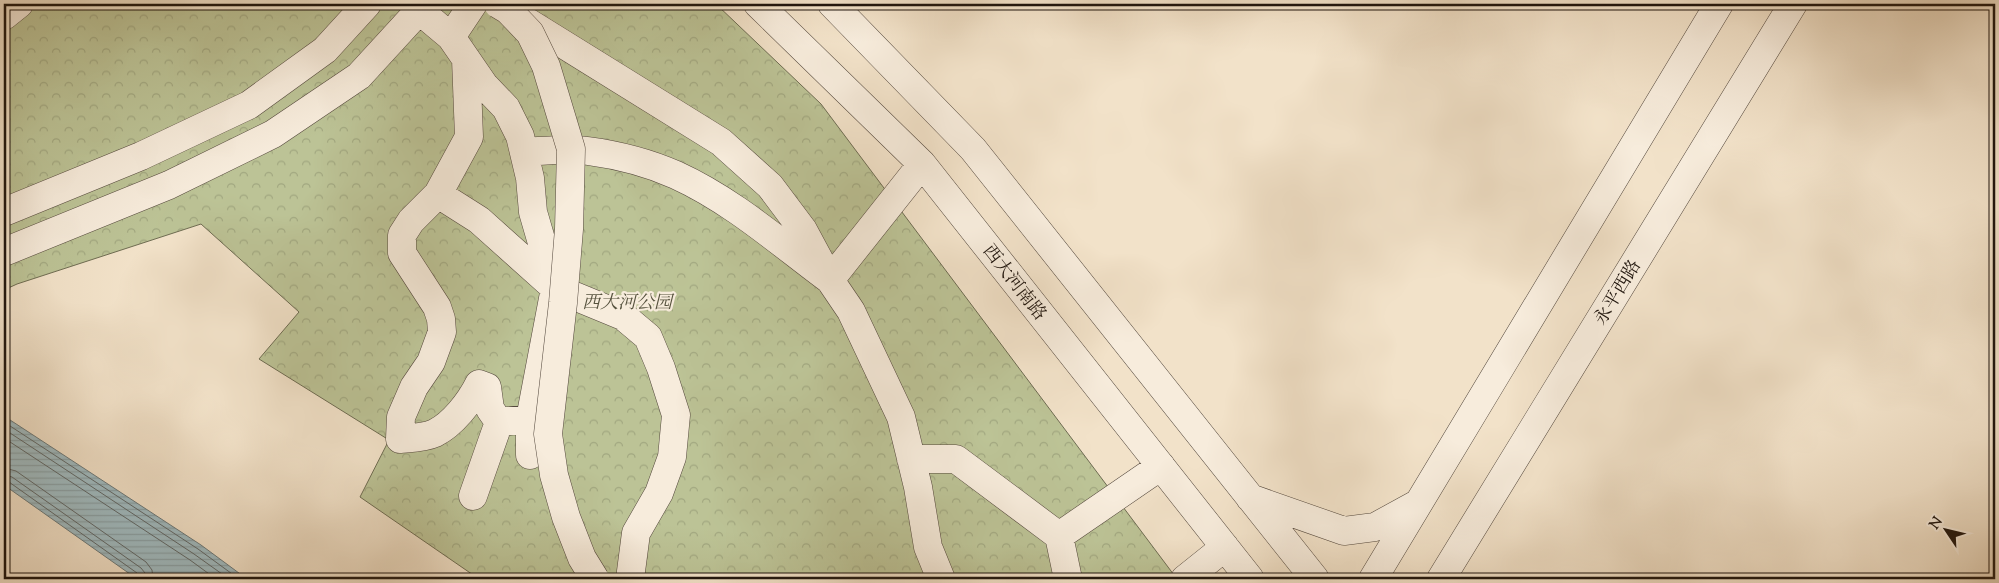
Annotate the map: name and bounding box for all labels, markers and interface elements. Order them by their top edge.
street label: 西大河南路 [975,240,1051,327]
street label: 永平西路 [1589,255,1648,331]
park label: 西大河公园 [582,291,675,317]
north arrow [1922,506,1972,556]
text: N [1926,513,1948,534]

